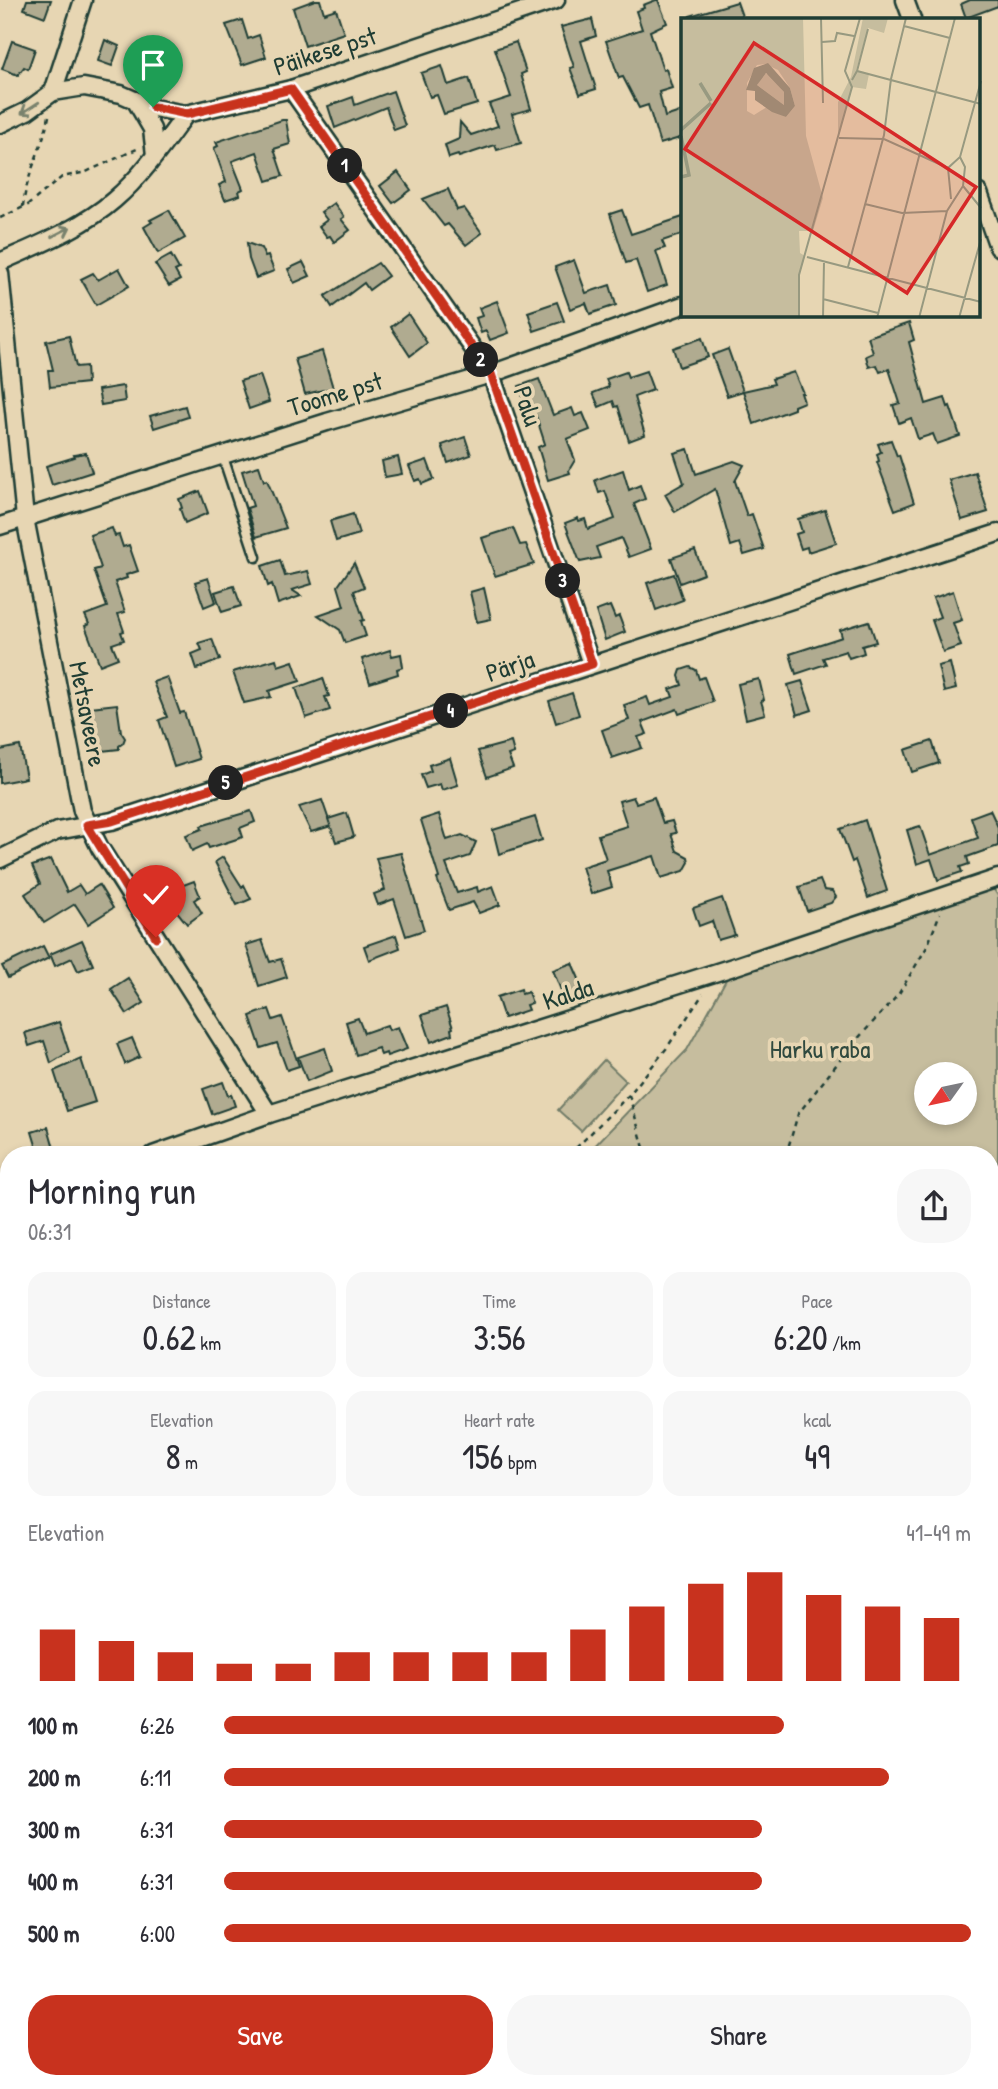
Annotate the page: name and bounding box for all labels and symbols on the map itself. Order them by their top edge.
street label: Päikese pst [269,17,382,84]
inset map [681,18,981,317]
pin [123,35,183,107]
one-way arrow [21,101,40,116]
pin: 1 [328,148,362,184]
one-way arrow [51,225,71,239]
pin: 2 [463,342,498,378]
street label: Toome pst [283,362,387,424]
street label: Palu [505,381,552,430]
pin: 3 [546,564,580,598]
street label: Pärja [481,641,539,690]
street label: Metsaveere [61,658,116,769]
pin: 4 [434,694,468,728]
pin: 5 [208,766,244,800]
pin [126,865,186,937]
street label: Kalda [538,969,598,1018]
park label: Harku raba [770,1031,870,1066]
north arrow [914,1062,976,1125]

